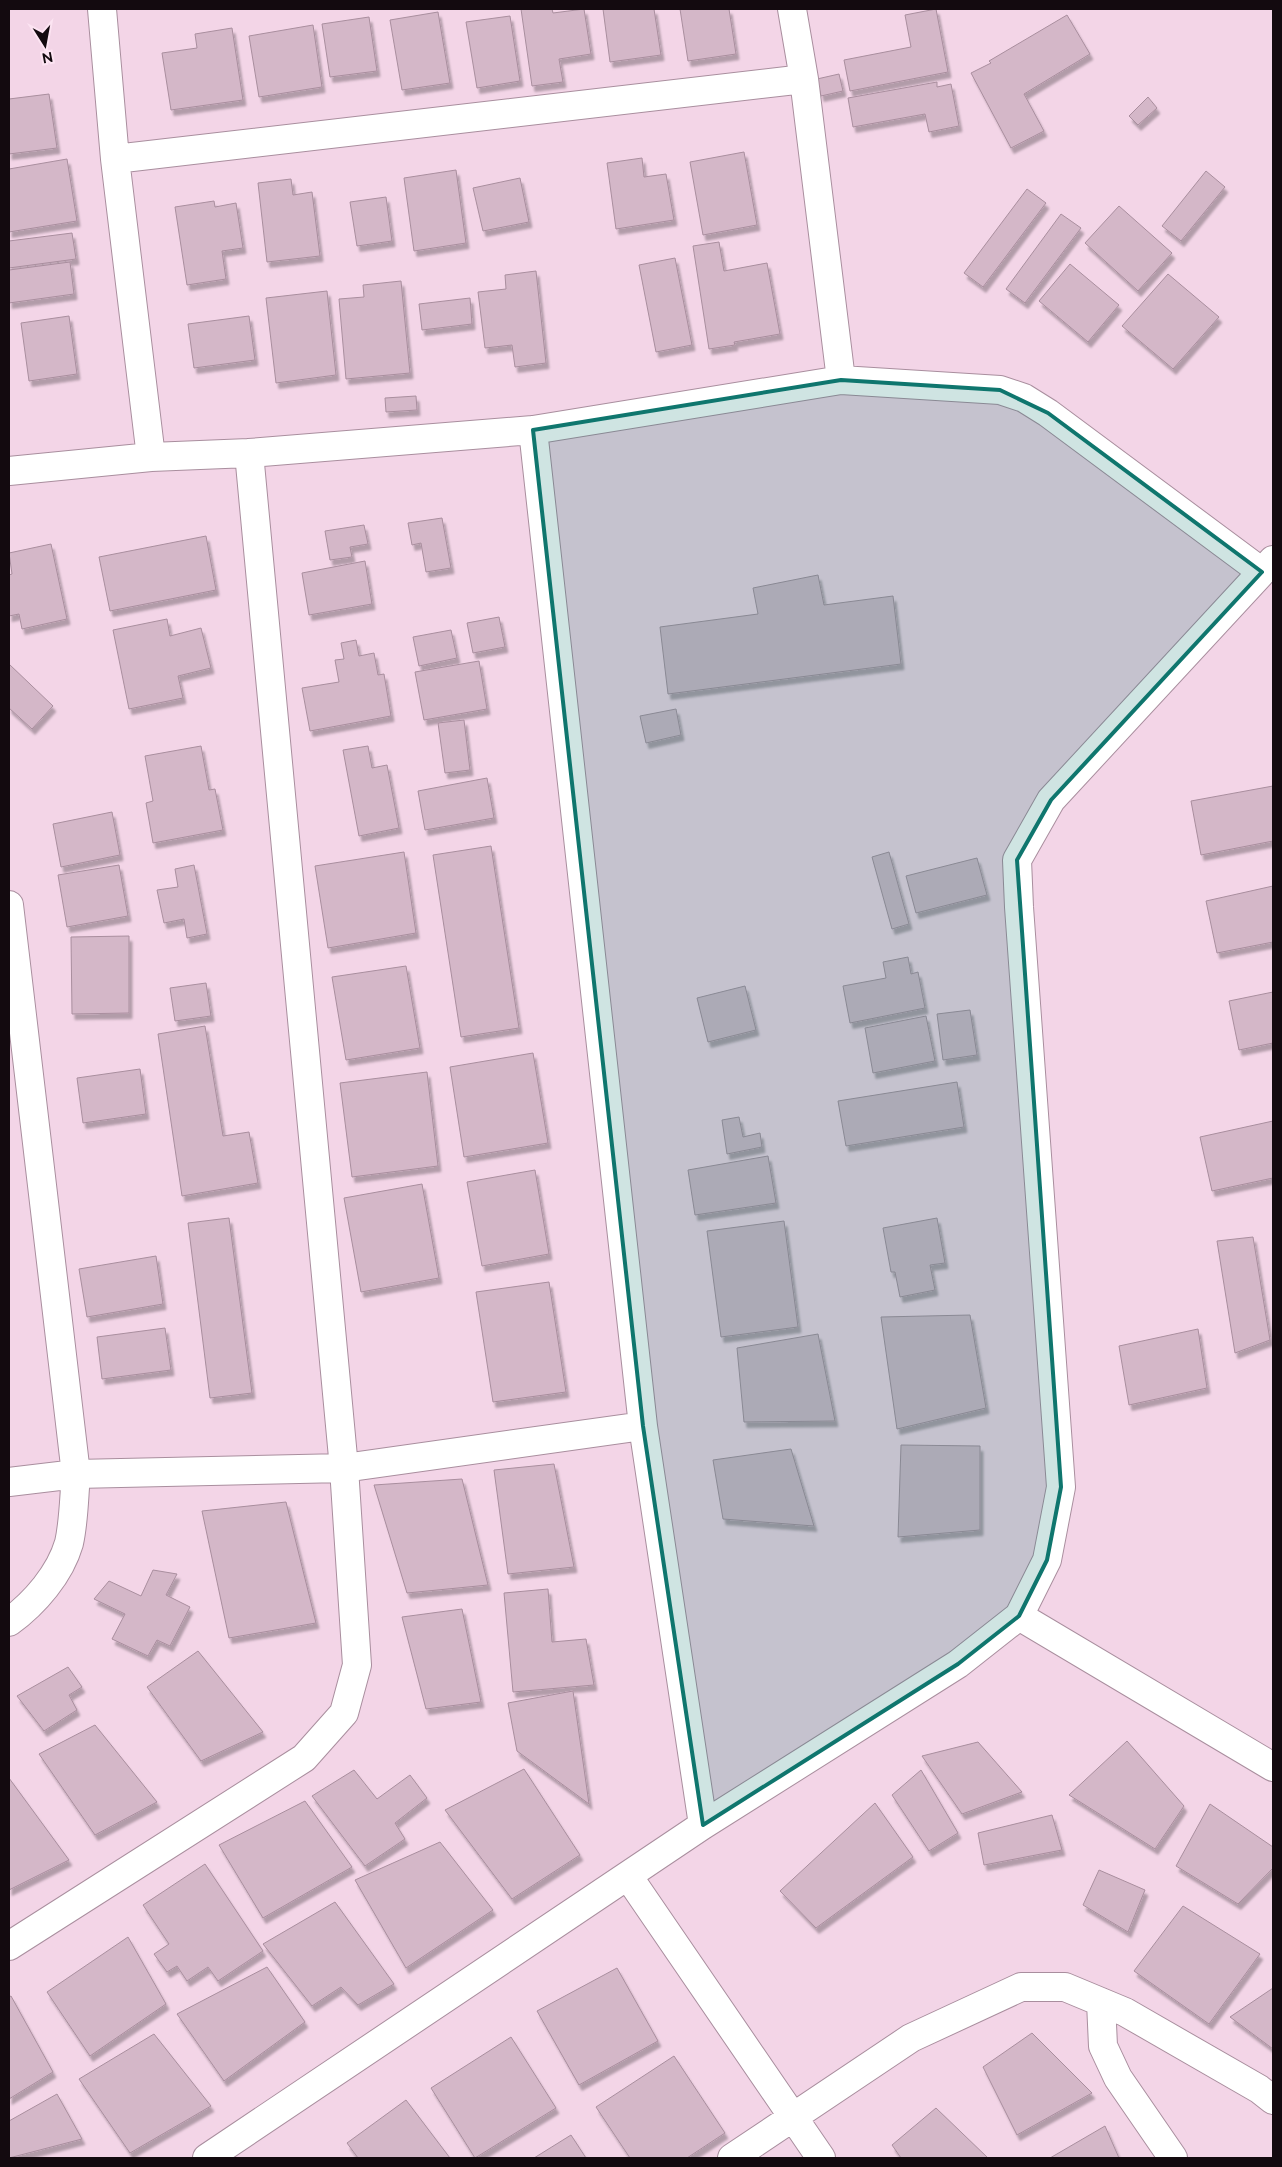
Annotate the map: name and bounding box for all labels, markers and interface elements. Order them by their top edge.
north arrow [20,20,70,70]
text: N [41,49,54,67]

